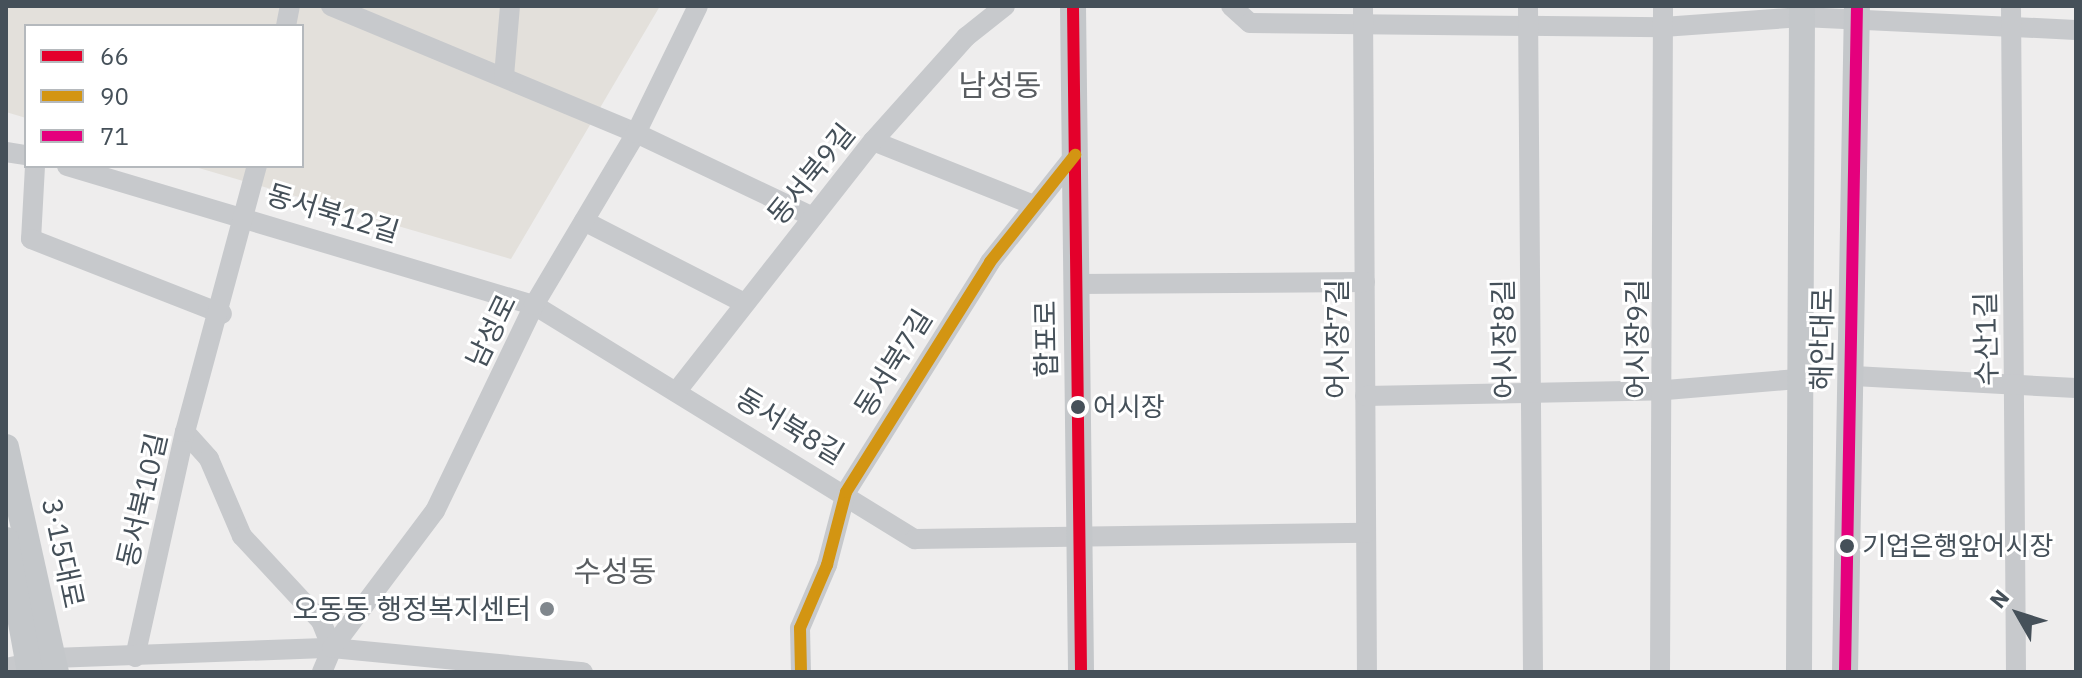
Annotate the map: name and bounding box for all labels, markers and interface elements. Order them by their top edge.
legend [24,24,304,168]
text: 66 [100,40,129,72]
district label: 남성동 [959,67,1041,103]
text: 90 [100,80,129,112]
street label: 동서북9길 [760,117,862,231]
text: 71 [100,120,129,152]
street label: 동서북12길 [263,177,403,249]
street label: 어시장7길 [1320,279,1354,399]
street label: 어시장8길 [1486,279,1522,399]
street label: 어시장9길 [1620,279,1654,399]
street label: 해안대로 [1804,287,1840,391]
street label: 남성로 [459,289,523,373]
street label: 수산1길 [1968,292,2004,386]
street label: 합포로 [1029,300,1063,378]
street label: 동서북7길 [847,303,939,423]
street label: 동서북8길 [730,381,850,471]
place label: 어시장 [1093,391,1165,423]
marker: 어시장 [1070,399,1086,415]
street label: 동서북10길 [110,430,174,570]
street label: 3·15대로 [35,495,91,611]
place label: 기업은행앞어시장 [1862,530,2053,562]
marker: 기업은행앞어시장 [1839,538,1855,554]
district label: 수성동 [574,553,656,589]
north arrow [1978,574,2058,654]
text: N [1983,583,2015,614]
place label: 오동동 행정복지센터 [293,592,531,626]
marker: 오동동 행정복지센터 [538,600,556,618]

